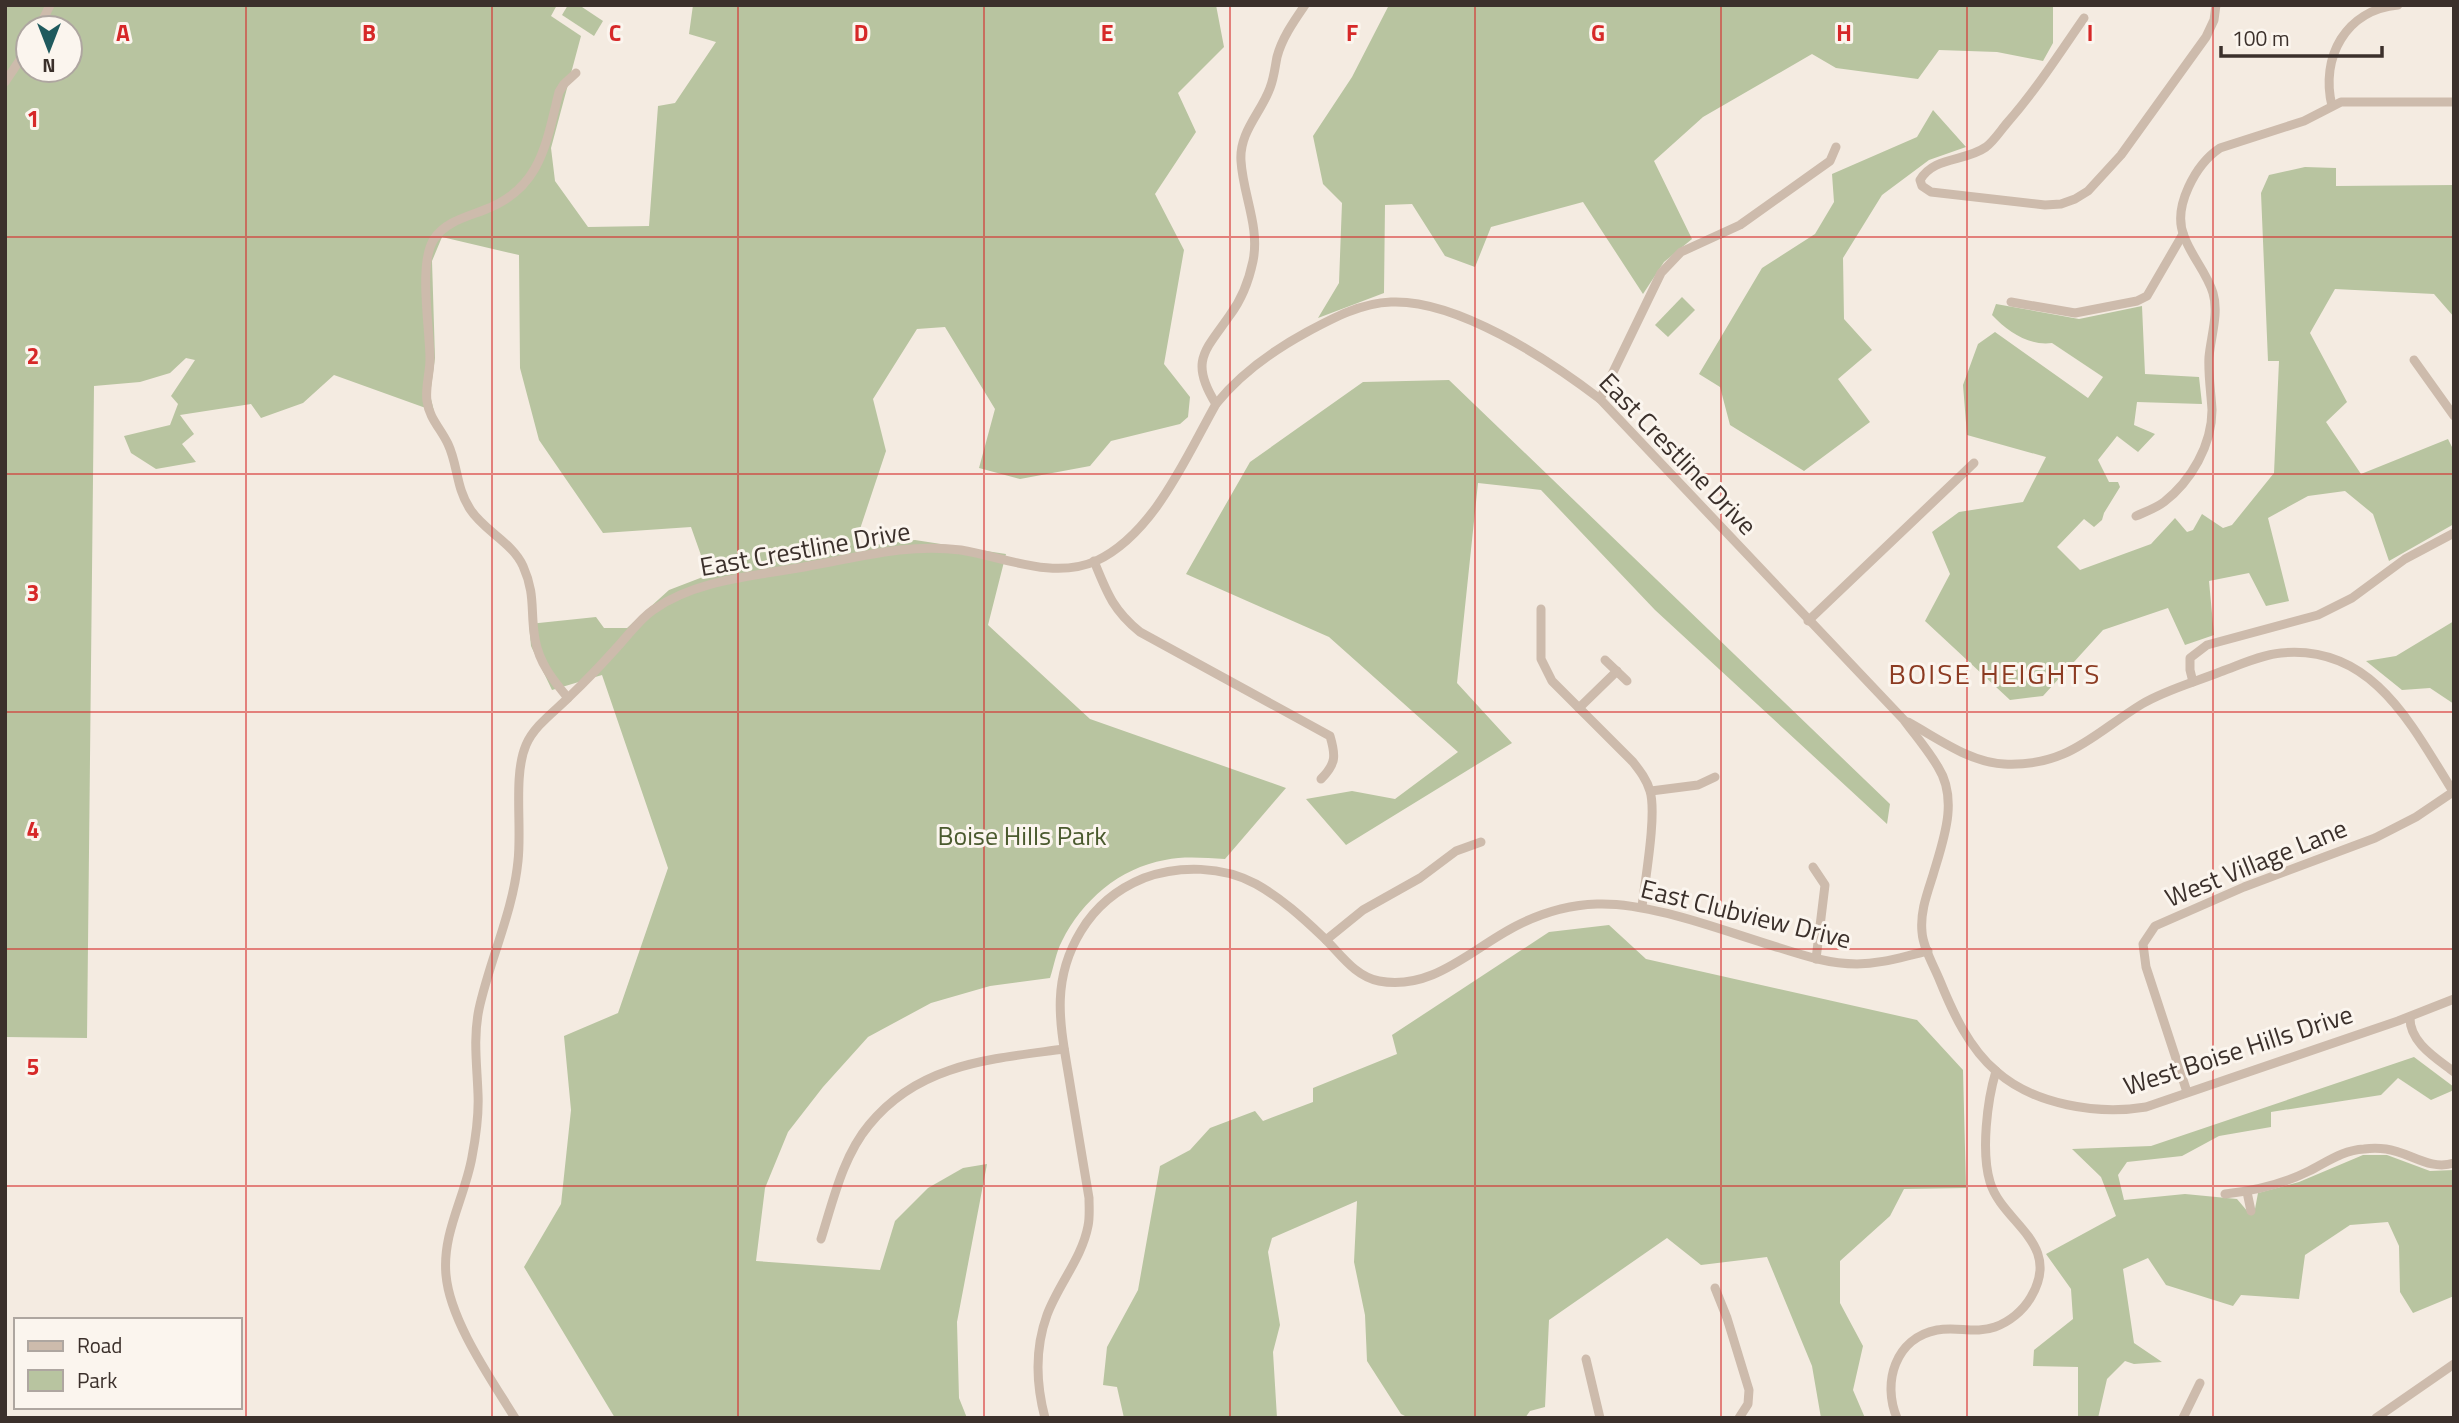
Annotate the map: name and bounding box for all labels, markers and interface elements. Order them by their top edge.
north arrow [14,14,84,84]
scale bar [2221,14,2382,58]
text: A [116,15,130,50]
text: B [362,15,376,50]
text: C [609,15,621,50]
text: D [854,15,868,50]
text: E [1101,15,1113,50]
text: F [1346,15,1358,50]
text: G [1591,15,1605,50]
text: H [1836,15,1852,50]
text: I [2087,15,2093,50]
text: 100 m [2232,22,2289,54]
text: N [42,52,56,81]
text: 1 [27,101,39,136]
text: 2 [27,338,39,373]
street label: East Crestline Drive [1590,364,1766,544]
street label: East Crestline Drive [697,511,913,586]
text: 3 [27,575,39,610]
district label: BOISE HEIGHTS [1889,652,2101,695]
street label: West Village Lane [2159,808,2353,917]
text: 4 [27,812,39,847]
park label: Boise Hills Park [937,816,1107,855]
street label: East Clubview Drive [1637,869,1855,958]
street label: West Boise Hills Drive [2118,994,2357,1105]
text: 5 [27,1049,39,1084]
legend [14,1318,242,1409]
text: Road [77,1329,122,1361]
text: Park [77,1364,117,1396]

